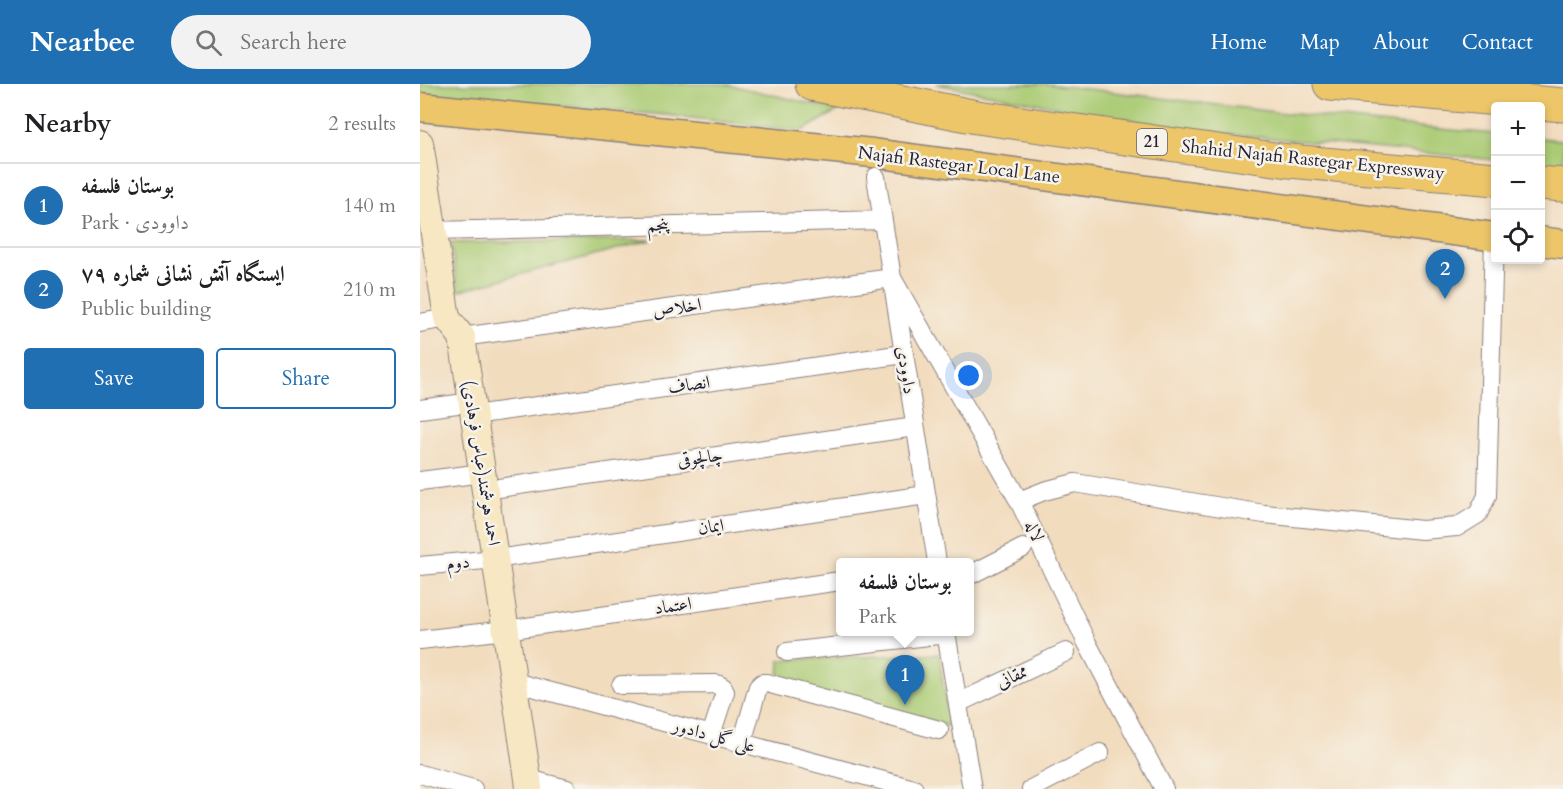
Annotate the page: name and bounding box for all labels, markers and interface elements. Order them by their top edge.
search box [171,15,591,69]
text: Nearbee [30,23,135,61]
icon: search [192,26,225,59]
text: Search here [240,27,347,57]
text: Home [1211,28,1267,57]
text: Map [1300,28,1340,57]
text: About [1373,28,1429,57]
text: Contact [1462,28,1533,57]
map controls [1491,102,1545,264]
button: + [1491,102,1545,156]
text: Nearby [24,106,112,141]
text: 2 results [328,110,396,137]
road number: 21 [1137,129,1167,155]
street label: Shahid Najafi Rastegar Expressway [1180,134,1446,186]
street label: Najafi Rastegar Local Lane [857,140,1061,190]
button: − [1491,156,1545,210]
text: بوستان فلسفه [81,171,174,201]
text: 1 [38,192,49,219]
text: 140 m [343,192,396,219]
text: Park · داوودی [81,209,189,236]
button: locate [1491,210,1545,264]
street label: پنجم [647,212,670,242]
pin: 2 [1426,250,1464,299]
text: ایستگاه آتش نشانی شماره ۷۹ [81,259,285,289]
text: 2 [38,276,49,303]
text: 210 m [343,276,396,303]
street label: اخلاص [651,292,703,324]
text: Public building [81,295,211,322]
street label: داوودی [890,344,922,396]
button: Save [24,348,204,409]
button: Share [216,348,396,409]
your location [954,361,983,390]
street label: انصاف [666,370,712,400]
street label: احمد هوشمند(عباس فرهادی) [456,379,506,547]
street label: چالچوقی [676,442,724,474]
street label: ایمان [696,513,726,541]
street label: لاله [1018,516,1050,546]
street label: دوم [445,549,471,580]
popup [836,558,974,636]
text: بوستان فلسفه [858,567,952,597]
street label: اعتماد [653,591,693,621]
text: Park [858,603,897,630]
pin: 1 [886,656,924,705]
street label: ممقانی [992,659,1032,695]
street label: علی گل دادور [668,712,758,759]

